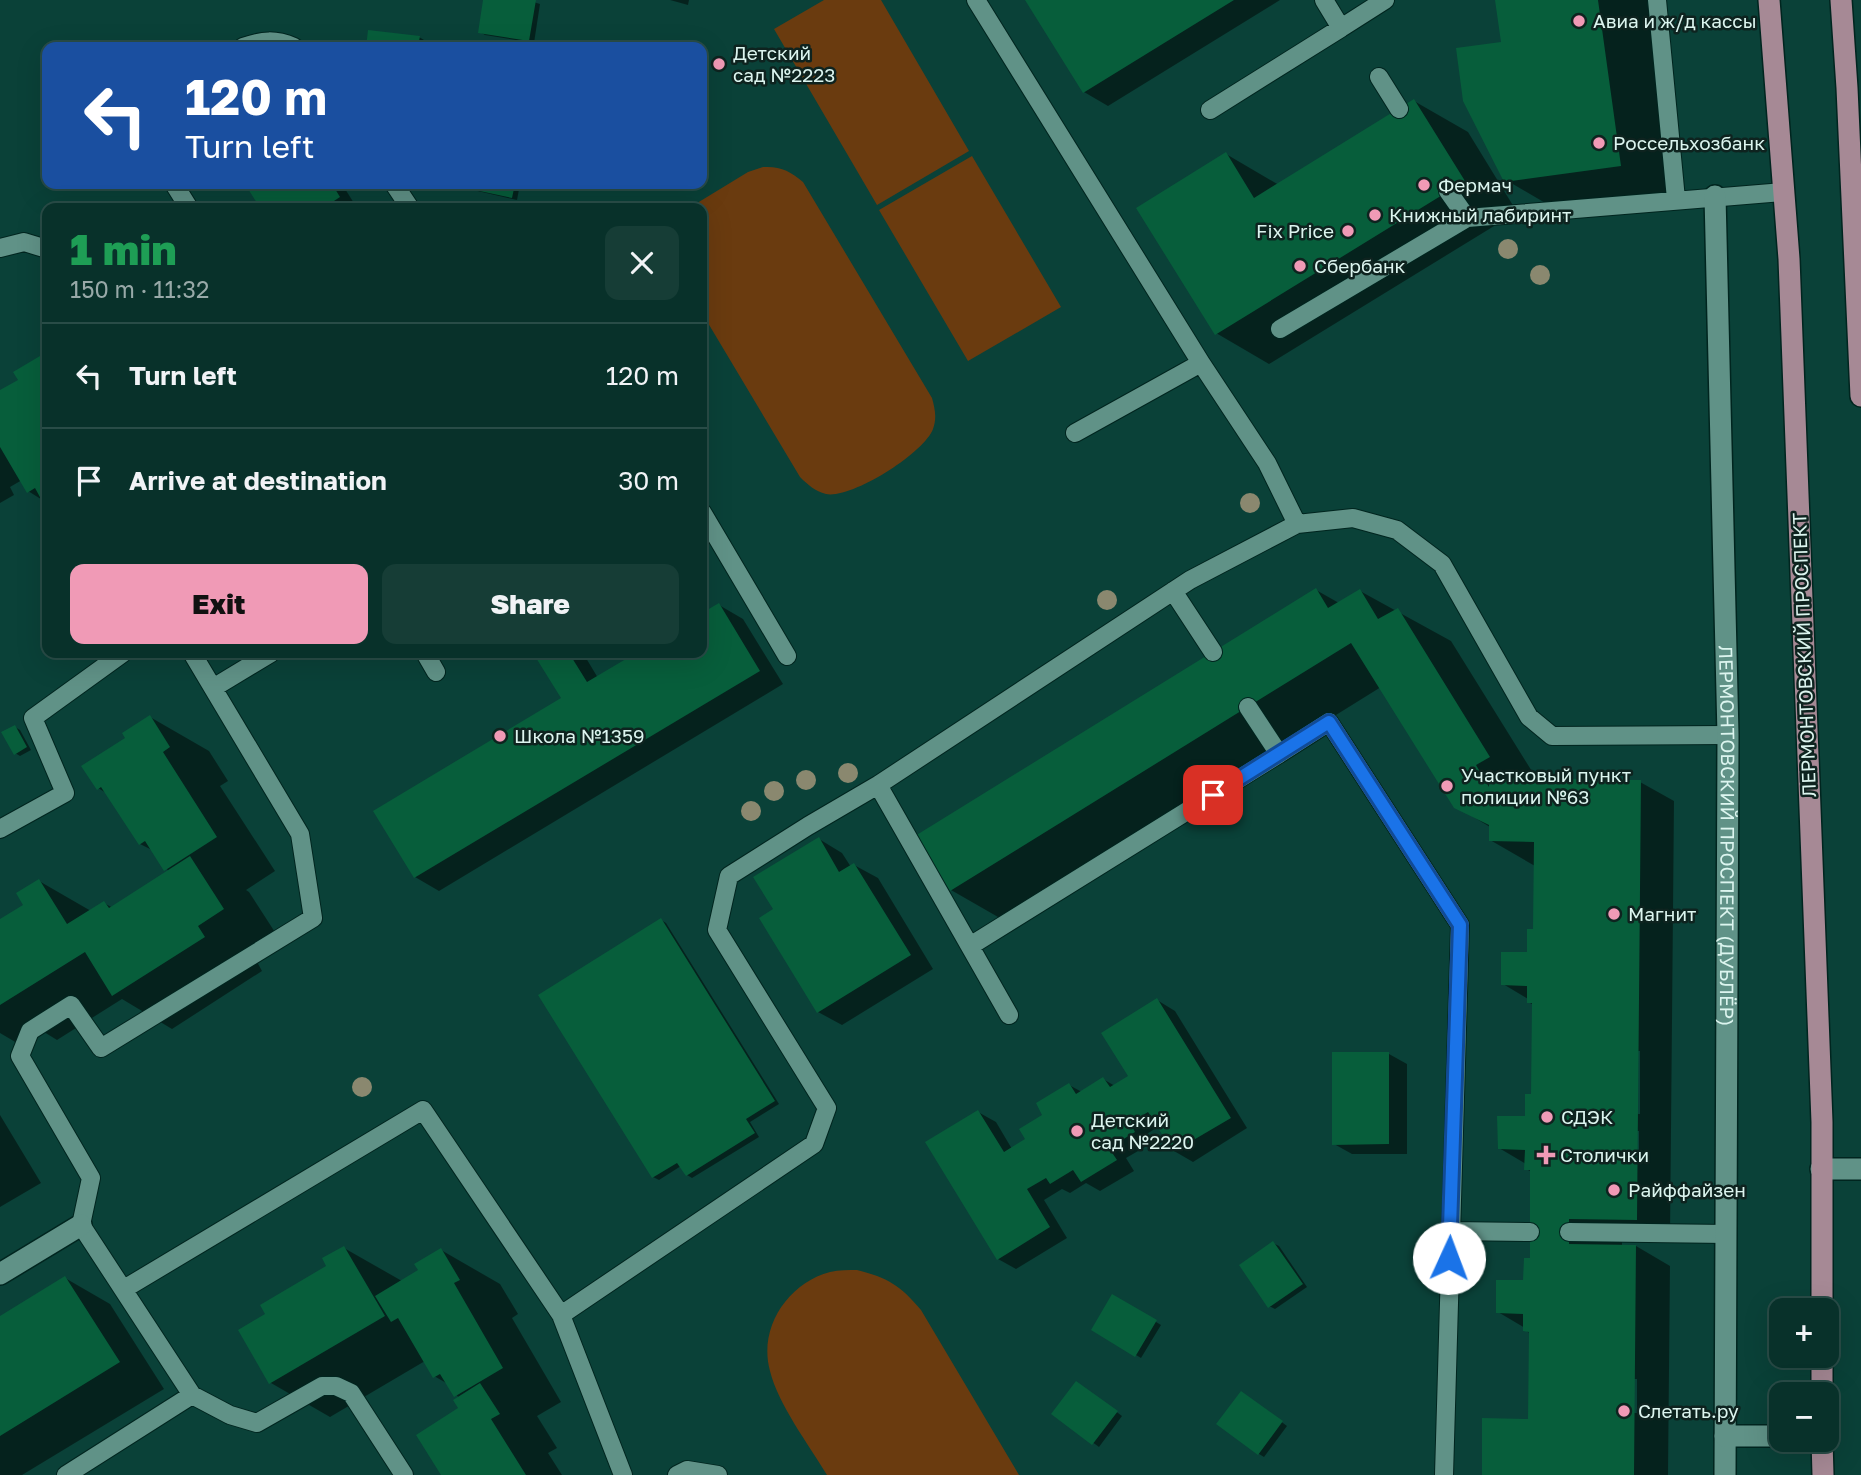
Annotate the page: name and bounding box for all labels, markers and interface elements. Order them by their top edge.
place label: Авиа и ж/д кассы [1593,9,1757,32]
marker: Авиа и ж/д кассы [1571,13,1587,29]
place label: Детский сад №2223 [733,41,835,86]
marker: Детский сад №2223 [711,56,727,72]
text: 120 m [185,67,327,126]
icon: left [70,70,161,161]
text: Turn left [185,127,314,165]
place label: Россельхозбанк [1613,131,1765,154]
marker: Россельхозбанк [1591,135,1607,151]
place label: Фермач [1438,173,1512,196]
marker: Фермач [1416,177,1432,193]
place label: Книжный лабиринт [1389,203,1571,226]
marker: Книжный лабиринт [1367,207,1383,223]
place label: Fix Price [1256,219,1334,242]
marker: Fix Price [1340,223,1356,239]
text: 1 min [70,224,177,274]
button: close [605,226,679,300]
place label: Сбербанк [1314,254,1406,277]
marker: Сбербанк [1292,258,1308,274]
text: 150 m · 11:32 [70,275,209,303]
icon: left [70,357,108,395]
text: Turn left [129,360,237,391]
text: 120 m [606,360,679,391]
icon: arrive [70,462,108,500]
text: Arrive at destination [129,465,387,496]
text: 30 m [618,465,679,496]
street label: ЛЕРМОНТОВСКИЙ ПРОСПЕКТ [1787,512,1820,798]
button: Exit [70,564,368,644]
button: Share [382,564,679,644]
street label: ЛЕРМОНТОВСКИЙ ПРОСПЕКТ (ДУБЛЁР) [1715,645,1740,1026]
place label: Школа №1359 [514,724,644,747]
marker: Школа №1359 [492,728,508,744]
place label: Участковый пункт полиции №63 [1461,763,1631,808]
pin [1183,765,1243,825]
icon: arrive [1194,776,1232,814]
marker: Участковый пункт полиции №63 [1439,778,1455,794]
place label: Магнит [1628,902,1696,925]
marker: Магнит [1606,906,1622,922]
place label: СДЭК [1561,1105,1613,1128]
place label: Детский сад №2220 [1091,1108,1194,1153]
marker: СДЭК [1539,1109,1555,1125]
marker: Детский сад №2220 [1069,1123,1085,1139]
place label: Столички [1560,1143,1649,1166]
marker: Столички [1538,1147,1554,1163]
place label: Райффайзен [1628,1178,1746,1201]
marker: Райффайзен [1606,1182,1622,1198]
position arrow [1412,1221,1486,1295]
map controls [1769,1298,1839,1452]
button: + [1769,1298,1839,1368]
button: − [1769,1382,1839,1452]
place label: Слетать.ру [1638,1399,1739,1422]
marker: Слетать.ру [1616,1403,1632,1419]

